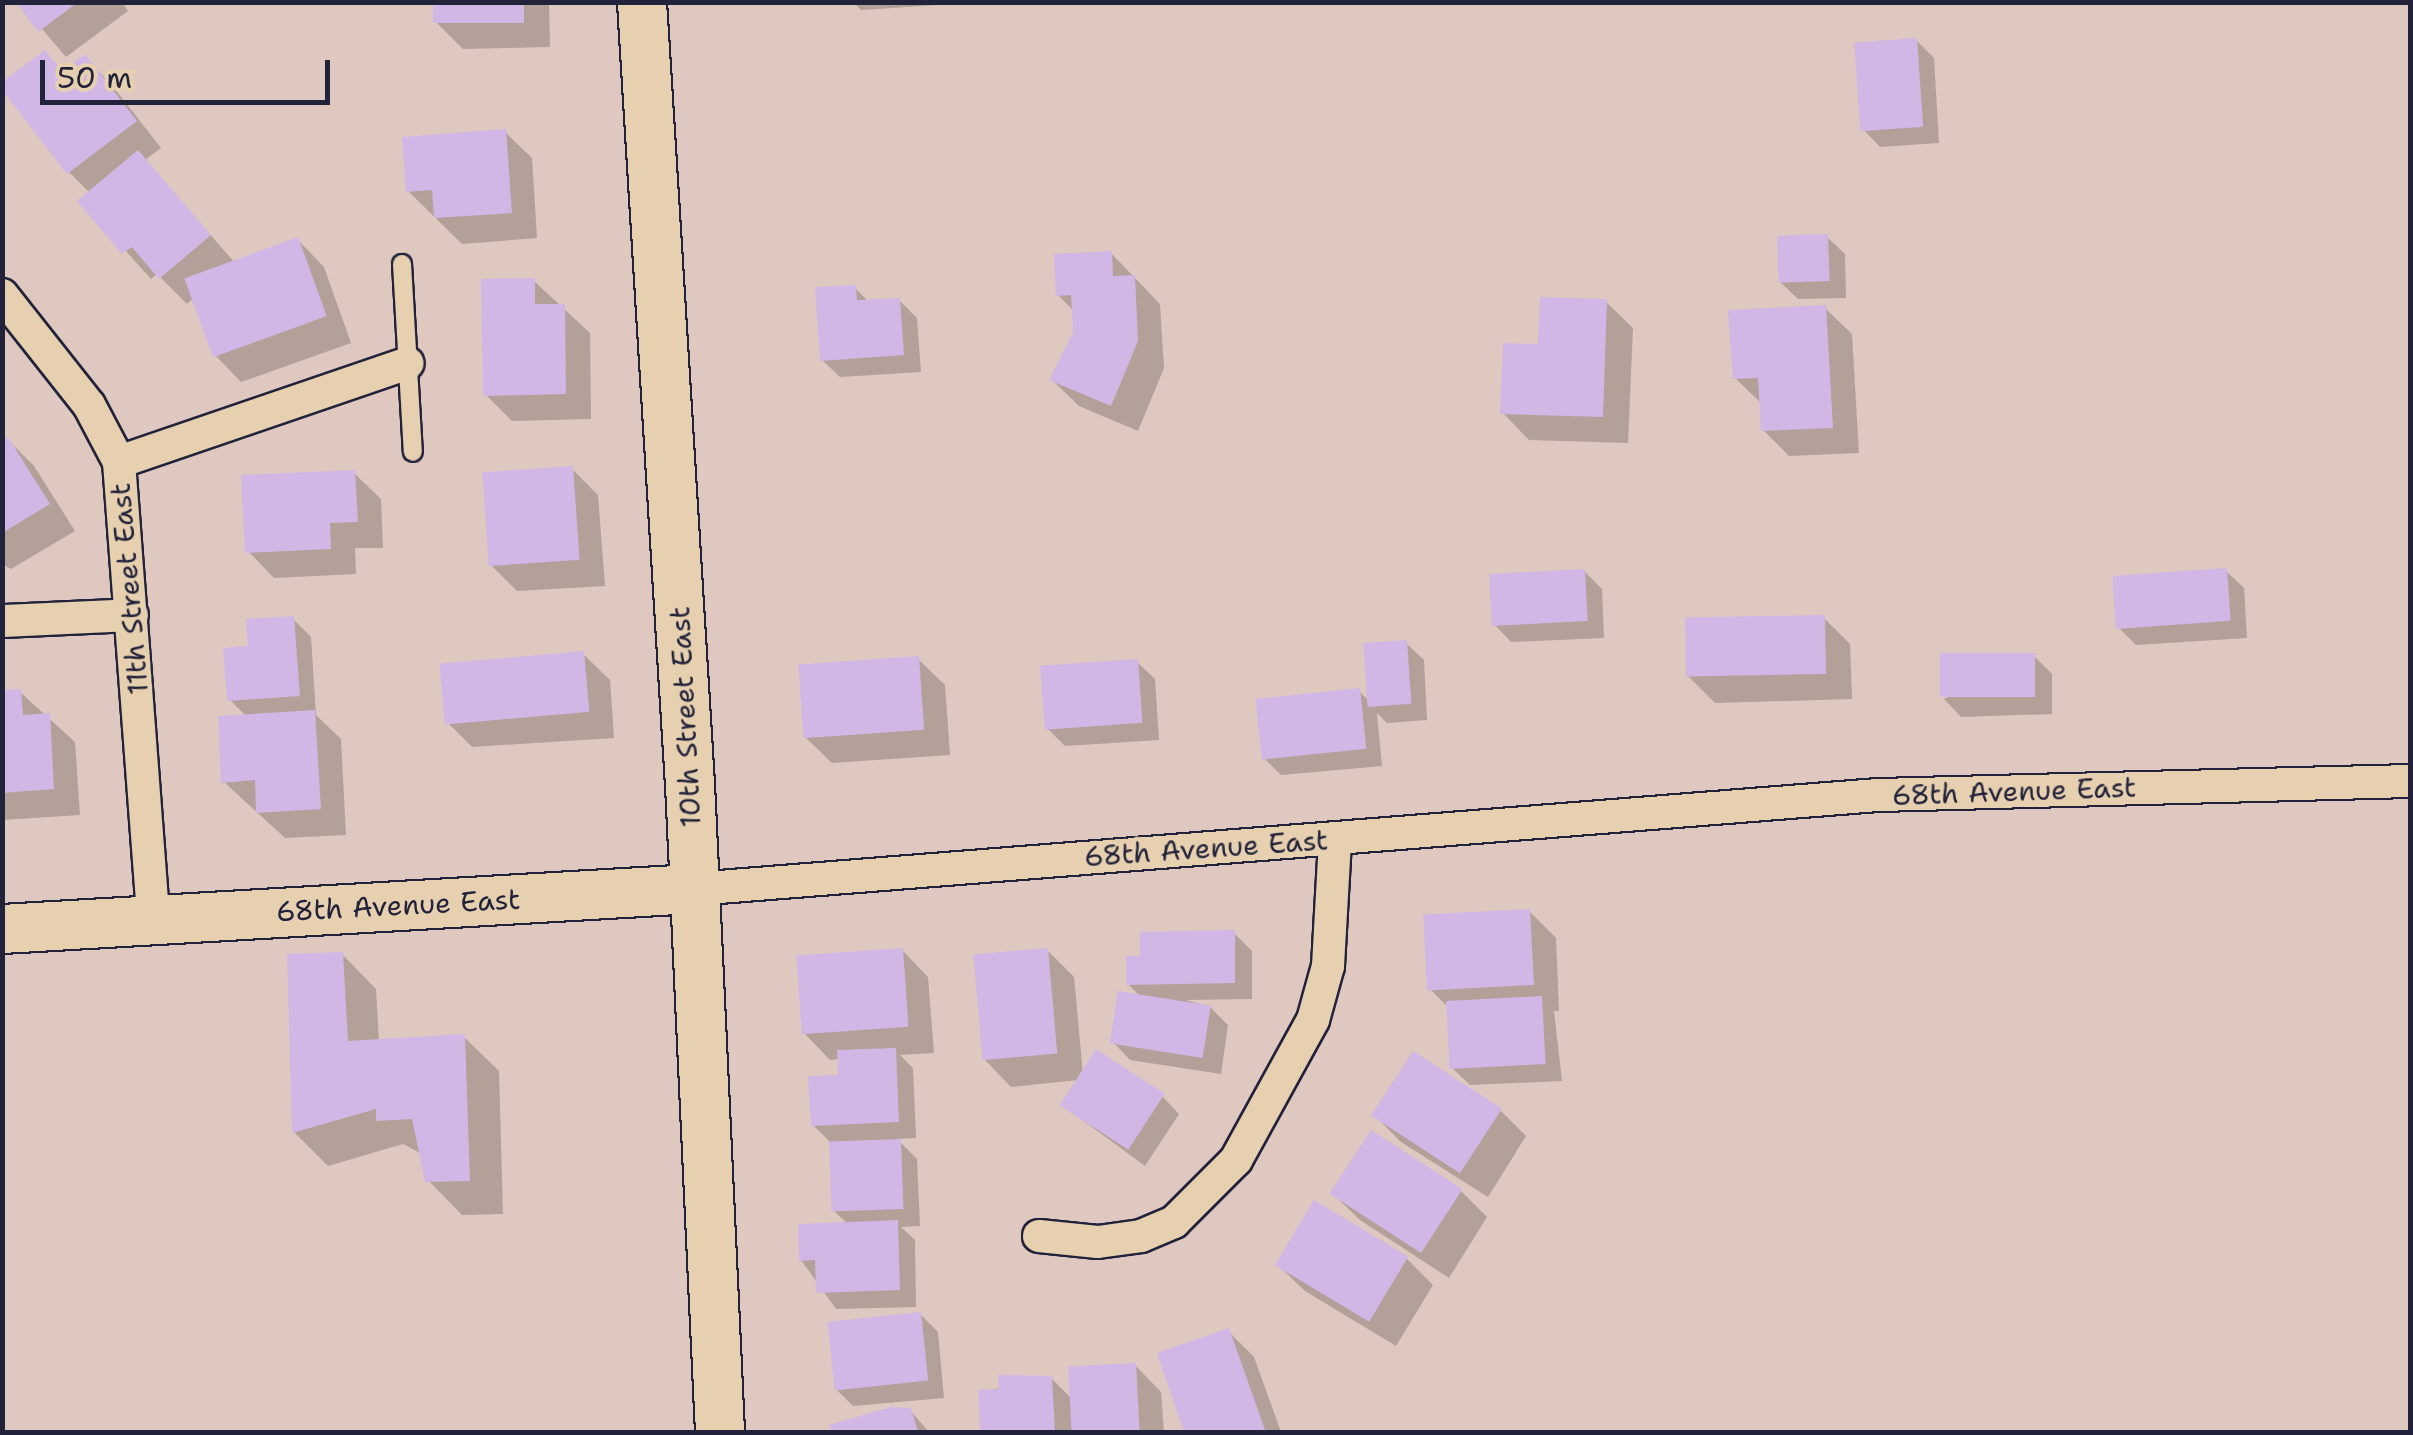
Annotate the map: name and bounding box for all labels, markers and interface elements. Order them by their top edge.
scale bar [45,40,335,102]
text: 50 m [57,57,132,98]
street label: 11th Street East [103,482,155,696]
street label: 10th Street East [662,606,708,828]
street label: 68th Avenue East [1891,770,2137,812]
street label: 68th Avenue East [1083,823,1329,873]
street label: 68th Avenue East [275,882,521,928]

